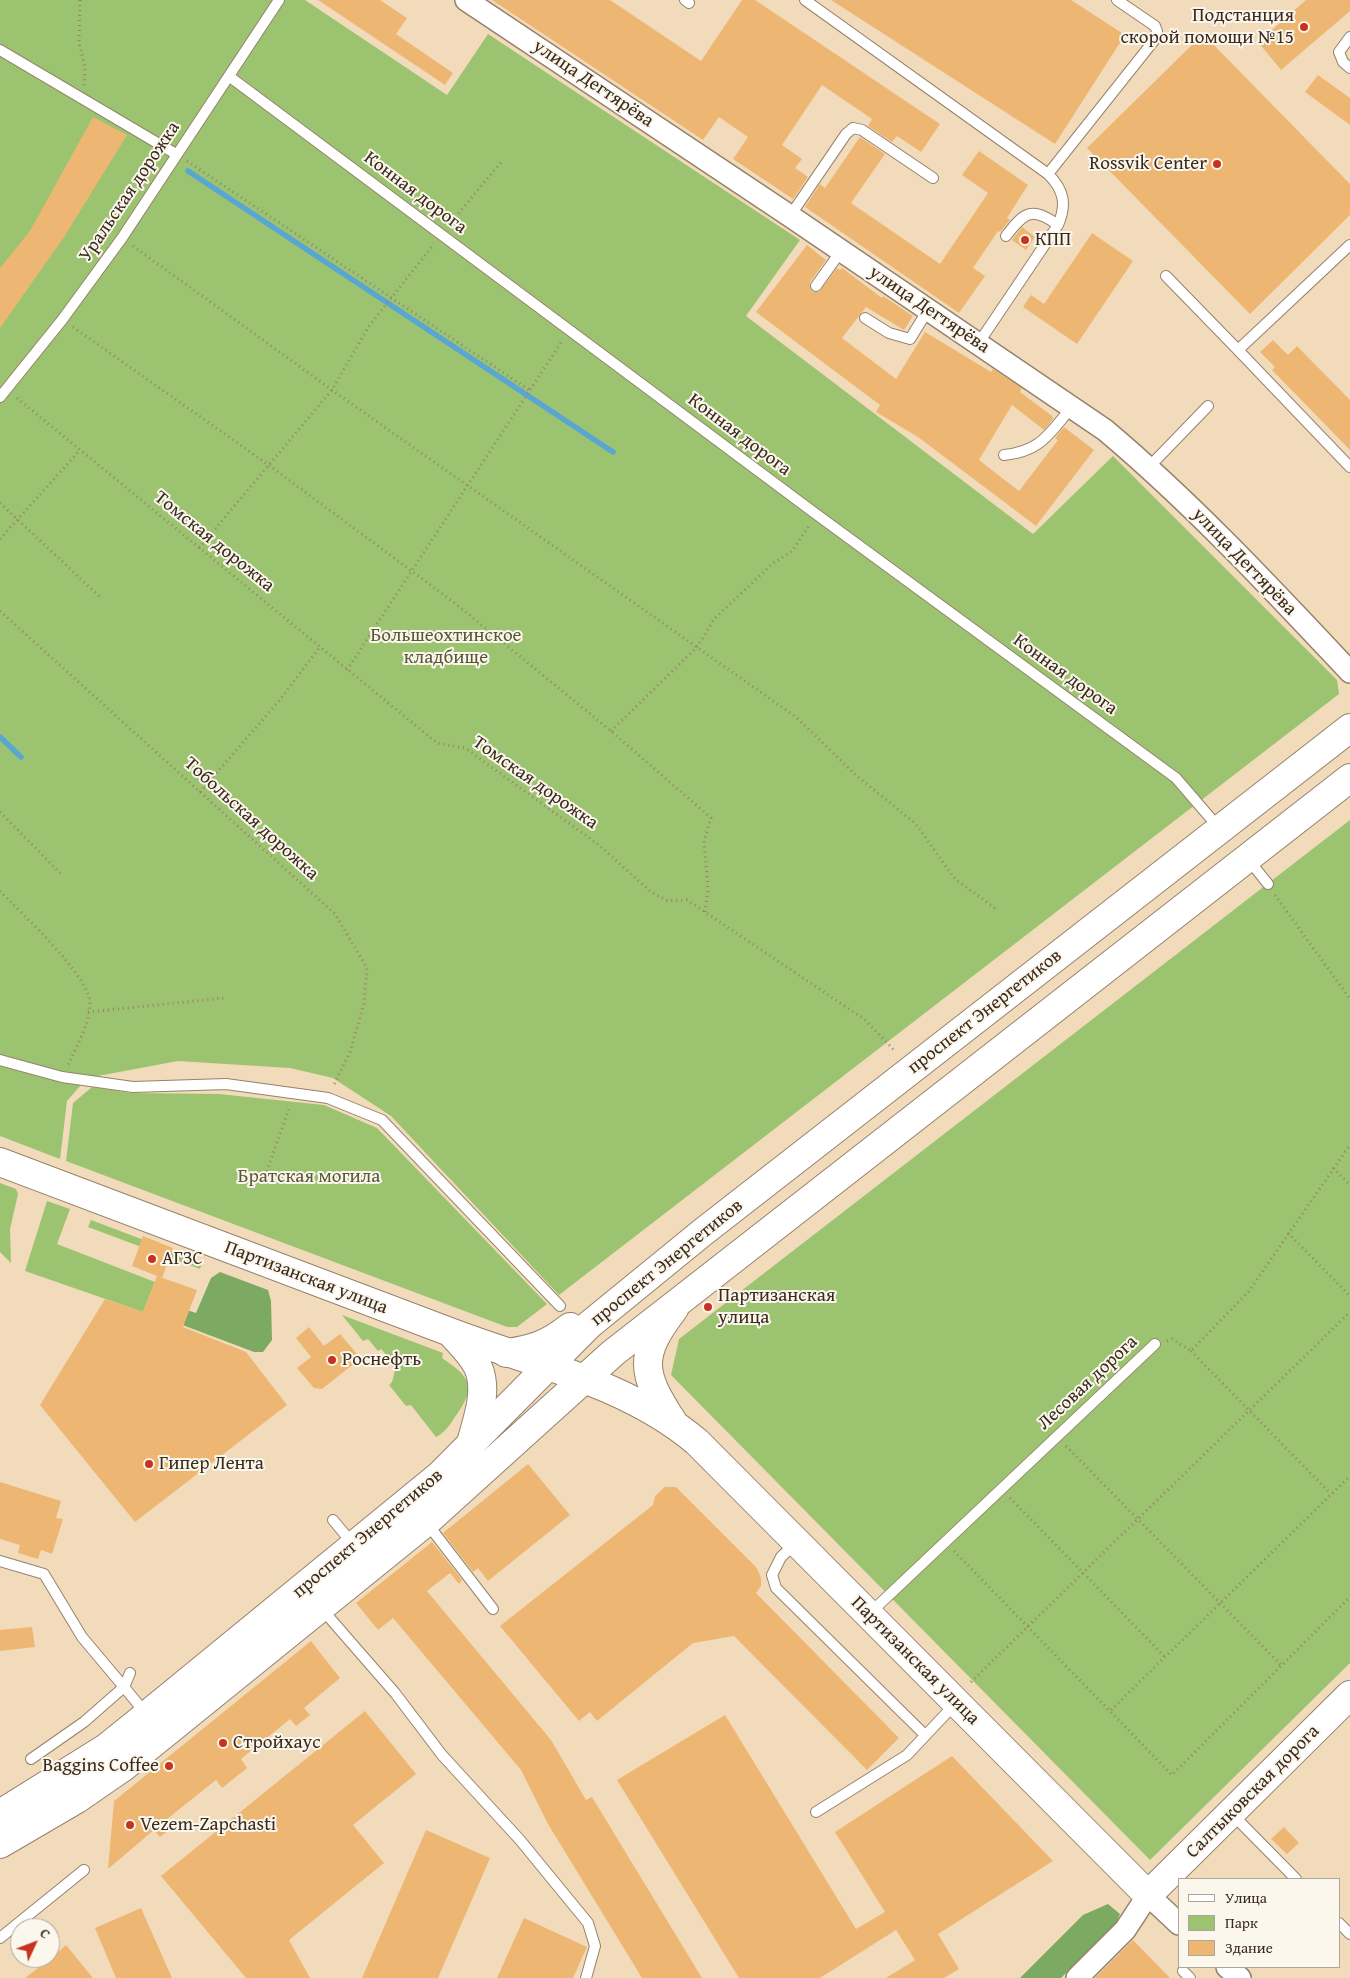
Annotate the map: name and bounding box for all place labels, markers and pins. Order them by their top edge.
place label: Подстанция скорой помощи №15 [1120,5,1294,49]
marker: Подстанция скорой помощи №15 [1298,21,1310,33]
place label: Rossvik Center [1089,153,1207,175]
marker: Rossvik Center [1211,158,1223,170]
place label: КПП [1035,229,1071,251]
marker: КПП [1019,234,1031,246]
place label: АГЗС [162,1248,203,1270]
marker: АГЗС [146,1253,158,1265]
place label: Партизанская улица [718,1285,835,1329]
marker: Партизанская улица [702,1301,714,1313]
place label: Роснефть [342,1349,421,1371]
marker: Роснефть [326,1354,338,1366]
place label: Гипер Лента [159,1453,264,1475]
marker: Гипер Лента [143,1458,155,1470]
place label: Стройхаус [233,1732,321,1754]
marker: Стройхаус [217,1737,229,1749]
place label: Baggins Coffee [43,1755,159,1777]
marker: Baggins Coffee [163,1760,175,1772]
place label: Vezem-Zapchasti [140,1814,276,1836]
marker: Vezem-Zapchasti [124,1819,136,1831]

